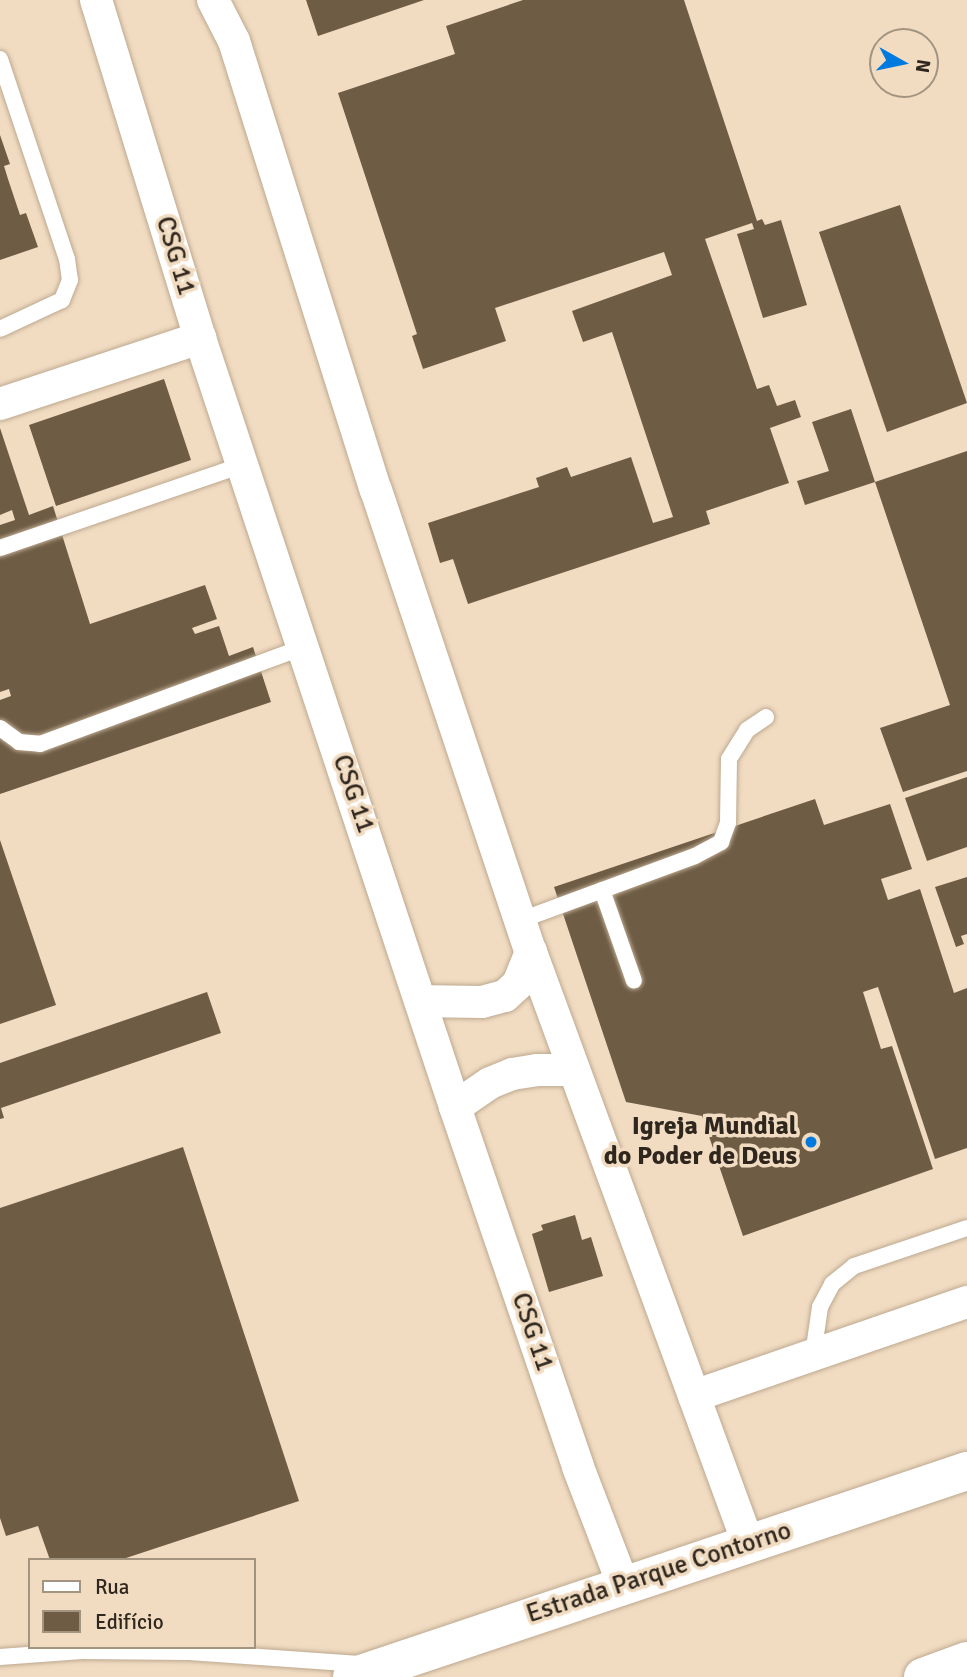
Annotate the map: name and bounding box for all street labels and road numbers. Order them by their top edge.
street label: CSG 11 [148,213,202,299]
street label: CSG 11 [325,751,381,837]
street label: CSG 11 [504,1289,560,1375]
street label: Estrada Parque Contorno [523,1515,795,1631]

